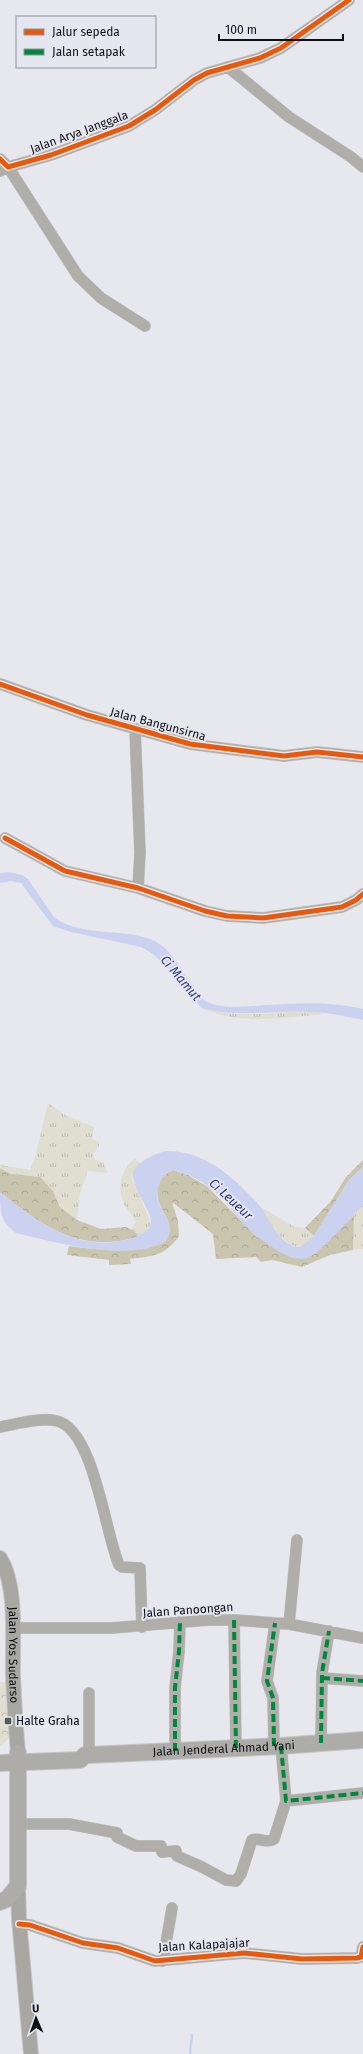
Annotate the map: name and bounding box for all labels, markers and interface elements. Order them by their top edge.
legend [16,16,156,68]
scale bar [219,16,343,42]
text: 100 m [225,23,257,37]
text: Jalur sepeda [52,25,120,39]
text: Jalan setapak [52,45,126,59]
street label: Jalan Arya Janggala [28,108,130,156]
street label: Jalan Bangunsirna [109,704,207,744]
water label: Ci Mamut [158,952,205,1004]
water label: Ci Leueur [206,1175,256,1223]
street label: Jalan Panoongan [142,1600,234,1620]
street label: Jalan Yos Sudarso [5,1606,21,1704]
place label: Halte Graha [16,1714,80,1728]
marker: Halte Graha [3,1716,13,1726]
street label: Jalan Jenderal Ahmad Yani [152,1738,295,1759]
street label: Jalan Kalapajajar [158,1936,250,1954]
north arrow [16,1998,56,2038]
text: U [32,2002,39,2015]

